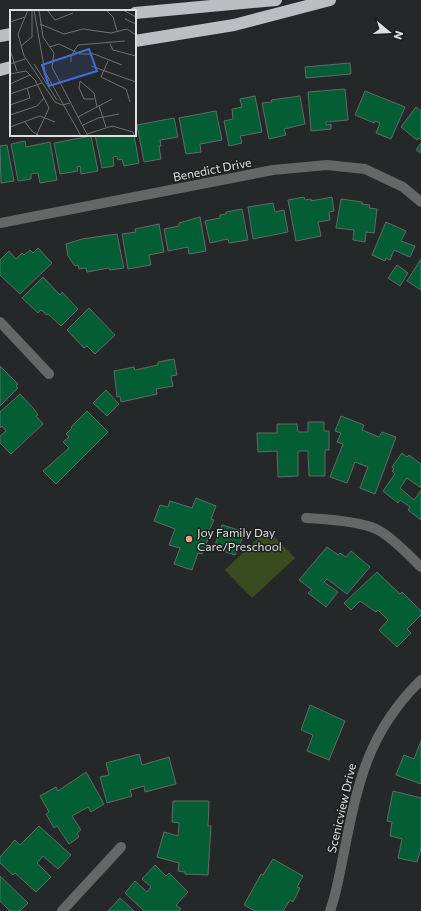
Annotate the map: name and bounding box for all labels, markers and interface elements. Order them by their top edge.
inset map [10,10,136,136]
north arrow [369,12,409,52]
text: N [392,29,406,41]
street label: Benedict Drive [172,155,252,183]
place label: Joy Family Day Care/Preschool [197,525,282,553]
marker: Joy Family Day Care/Preschool [184,534,194,544]
street label: Scenicview Drive [324,762,358,854]

